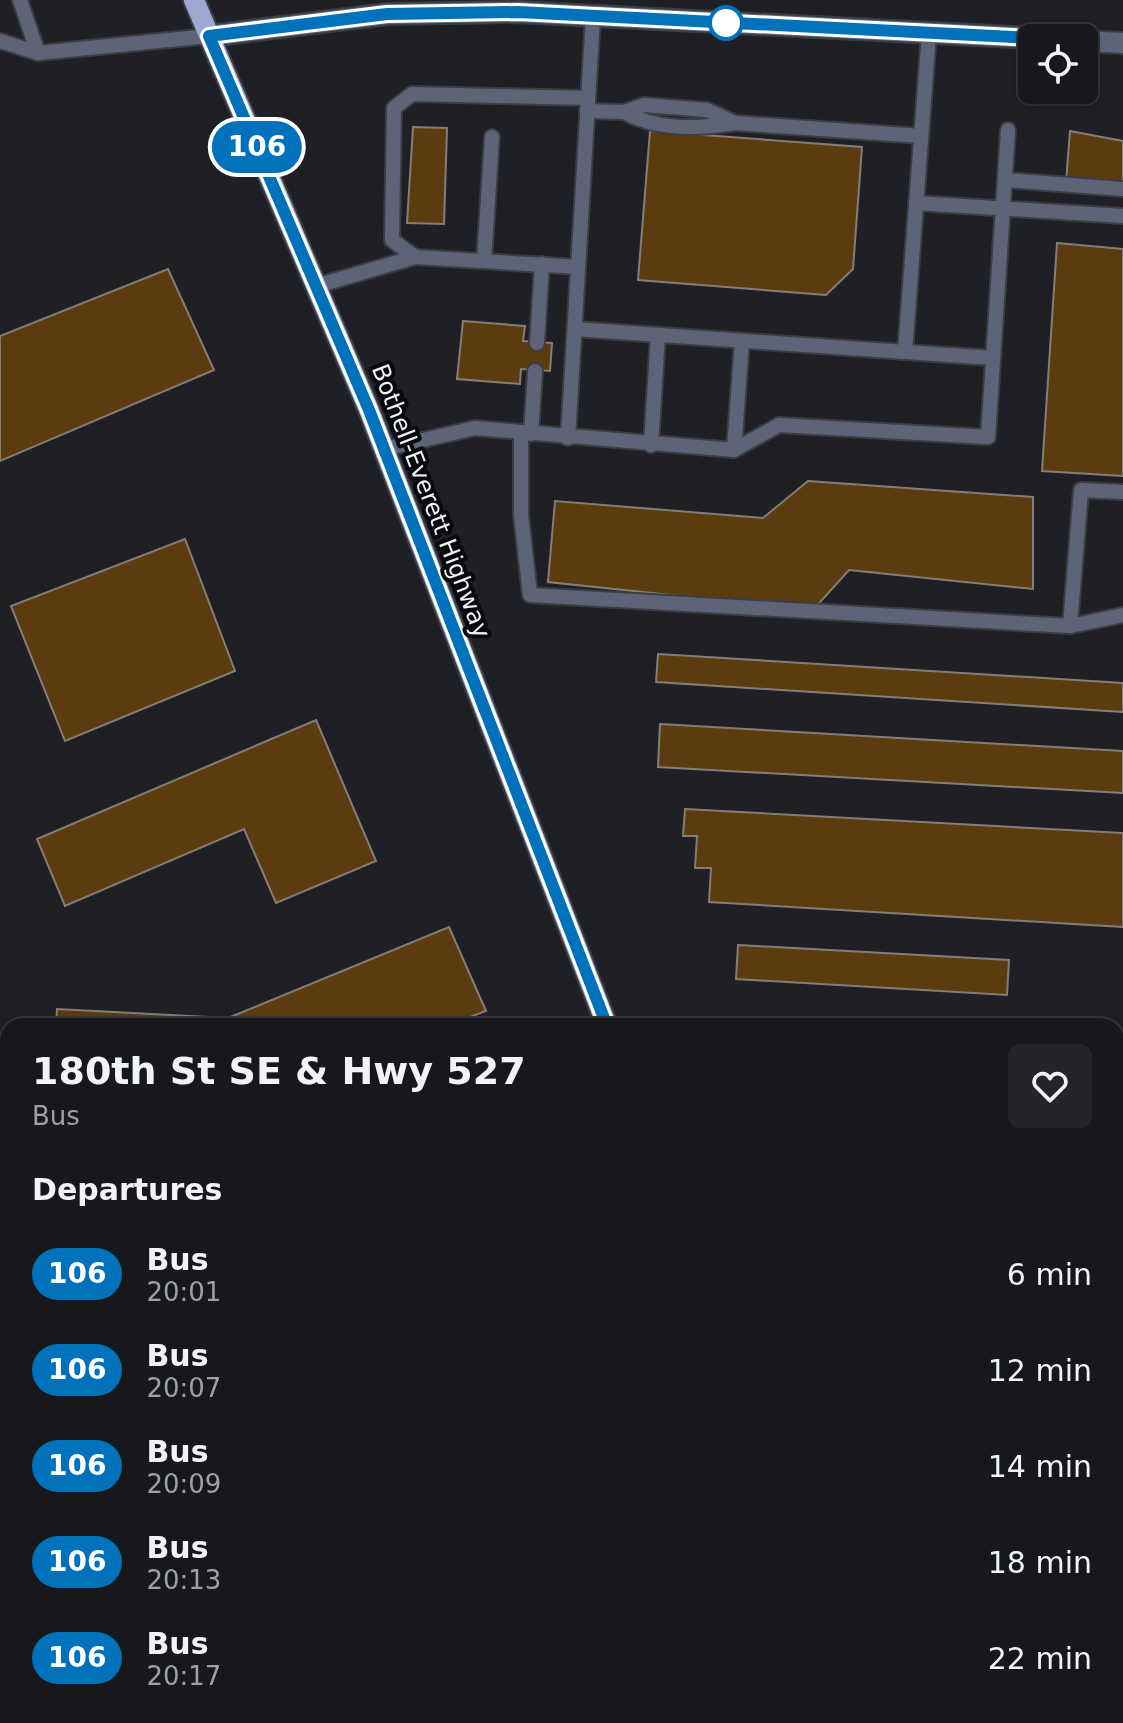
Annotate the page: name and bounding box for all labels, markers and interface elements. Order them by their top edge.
unlabelled marker [709,6,743,40]
map controls [1018,24,1098,104]
button: locate [1018,24,1098,104]
line badge: 106 [211,121,303,173]
text: 106 [228,130,286,163]
street label: Bothell-Everett Highway [366,360,496,642]
button: heart [1008,1044,1092,1128]
text: 180th St SE & Hwy 527 [32,1049,526,1093]
text: Bus [32,1101,80,1131]
text: Departures [32,1172,222,1207]
text: Bus [146,1242,209,1277]
text: 106 [48,1257,106,1290]
text: 6 min [1007,1257,1092,1292]
text: 20:01 [146,1277,221,1307]
text: Bus [146,1338,209,1373]
text: 106 [48,1353,106,1386]
text: 12 min [988,1353,1092,1388]
text: 20:07 [146,1373,221,1403]
text: Bus [146,1434,209,1469]
text: 106 [48,1449,106,1482]
text: 14 min [988,1449,1092,1484]
text: 20:09 [146,1469,221,1499]
text: Bus [146,1530,209,1565]
text: 106 [48,1545,106,1578]
text: 18 min [988,1545,1092,1580]
text: 20:13 [146,1565,221,1595]
text: Bus [146,1626,209,1661]
text: 106 [48,1641,106,1674]
text: 22 min [988,1641,1092,1676]
text: 20:17 [146,1661,221,1691]

